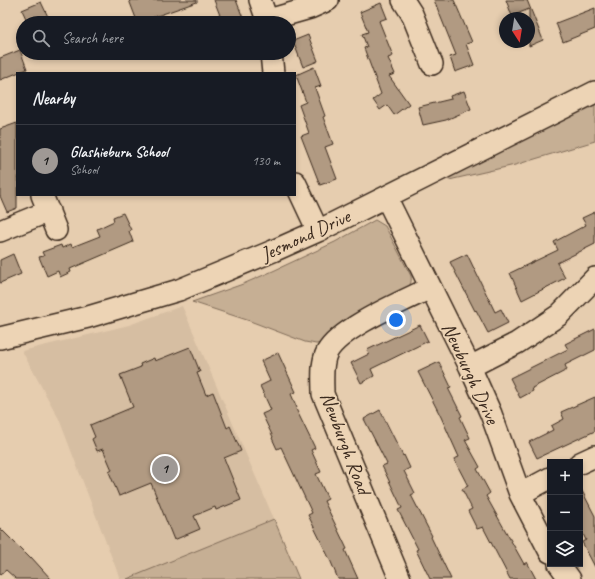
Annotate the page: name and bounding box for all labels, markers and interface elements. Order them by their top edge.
north arrow [499,12,535,48]
search box [16,16,296,60]
icon: search [30,27,52,49]
text: Search here [62,29,123,48]
text: Nearby [32,88,75,109]
text: Glashieburn School [70,143,168,162]
text: 1 [42,153,48,169]
text: 130 m [252,153,280,169]
text: School [70,162,98,178]
street label: Jesmond Drive [256,203,355,267]
your location [386,310,406,330]
street label: Newburgh Drive [436,318,506,429]
street label: Newburgh Road [315,388,378,501]
pin: 1 [152,454,178,484]
map controls [547,459,583,567]
button: + [547,459,583,495]
button: − [547,495,583,531]
button: layers [547,531,583,567]

